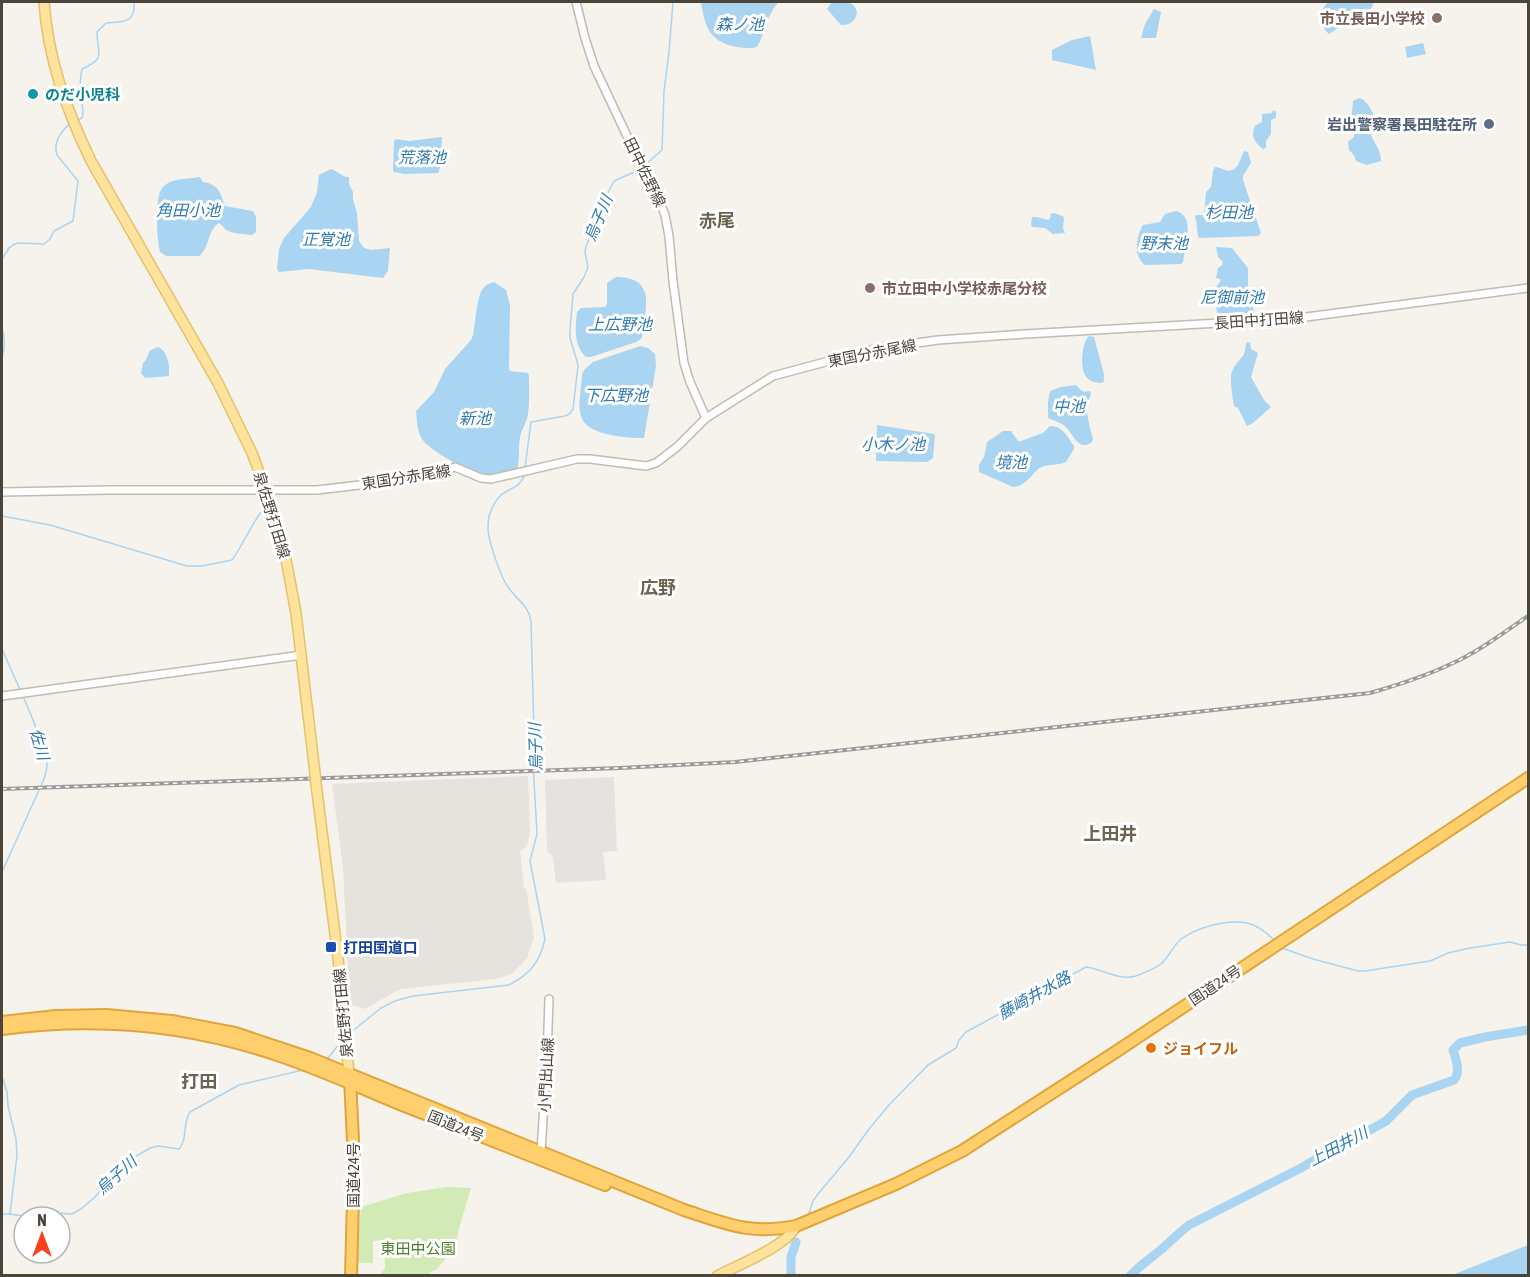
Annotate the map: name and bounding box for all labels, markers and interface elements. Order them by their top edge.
place label: 市立長田小学校 [1320,10,1425,27]
marker: 市立長田小学校 [1430,11,1444,25]
water label: 森ノ池 [716,15,766,33]
place label: のだ小児科 [45,86,120,103]
marker: のだ小児科 [26,87,40,101]
place label: 岩出警察署長田駐在所 [1327,116,1477,133]
marker: 岩出警察署長田駐在所 [1482,117,1496,131]
street label: 田中佐野線 [621,135,669,209]
water label: 荒落池 [398,148,448,166]
water label: 烏子川 [580,191,616,244]
water label: 角田小池 [156,201,222,219]
water label: 杉田池 [1205,203,1255,221]
district label: 赤尾 [699,210,735,231]
water label: 正覚池 [302,230,352,248]
water label: 野末池 [1140,234,1190,252]
place label: 市立田中小学校赤尾分校 [882,280,1047,297]
marker: 市立田中小学校赤尾分校 [863,281,877,295]
water label: 尼御前池 [1200,288,1266,306]
street label: 長田中打田線 [1214,308,1304,332]
water label: 上広野池 [588,315,654,333]
street label: 東国分赤尾線 [826,336,918,370]
water label: 下広野池 [584,386,650,404]
water label: 中池 [1053,397,1087,415]
water label: 新池 [459,409,493,427]
water label: 小木ノ池 [861,435,927,453]
water label: 境池 [995,453,1029,471]
street label: 東国分赤尾線 [360,462,452,492]
street label: 泉佐野打田線 [251,469,293,561]
district label: 広野 [640,577,676,598]
water label: 烏子川 [525,721,545,771]
water label: 佐川 [27,726,54,764]
district label: 上田井 [1083,823,1137,844]
place label: 打田国道口 [343,939,418,956]
marker: 打田国道口 [324,940,338,954]
street label: 国道24号 [1186,961,1244,1009]
street label: 泉佐野打田線 [331,967,355,1059]
water label: 藤崎井水路 [995,967,1075,1022]
street label: 小門出山線 [536,1037,556,1113]
place label: ジョイフル [1163,1040,1238,1057]
marker: ジョイフル [1144,1041,1158,1055]
district label: 打田 [181,1071,217,1092]
street label: 国道24号 [425,1107,487,1145]
water label: 上田井川 [1306,1122,1372,1169]
street label: 国道424号 [345,1142,362,1208]
water label: 烏子川 [92,1151,141,1198]
north arrow [12,1205,72,1265]
text: N [37,1211,47,1229]
park label: 東田中公園 [380,1240,456,1257]

